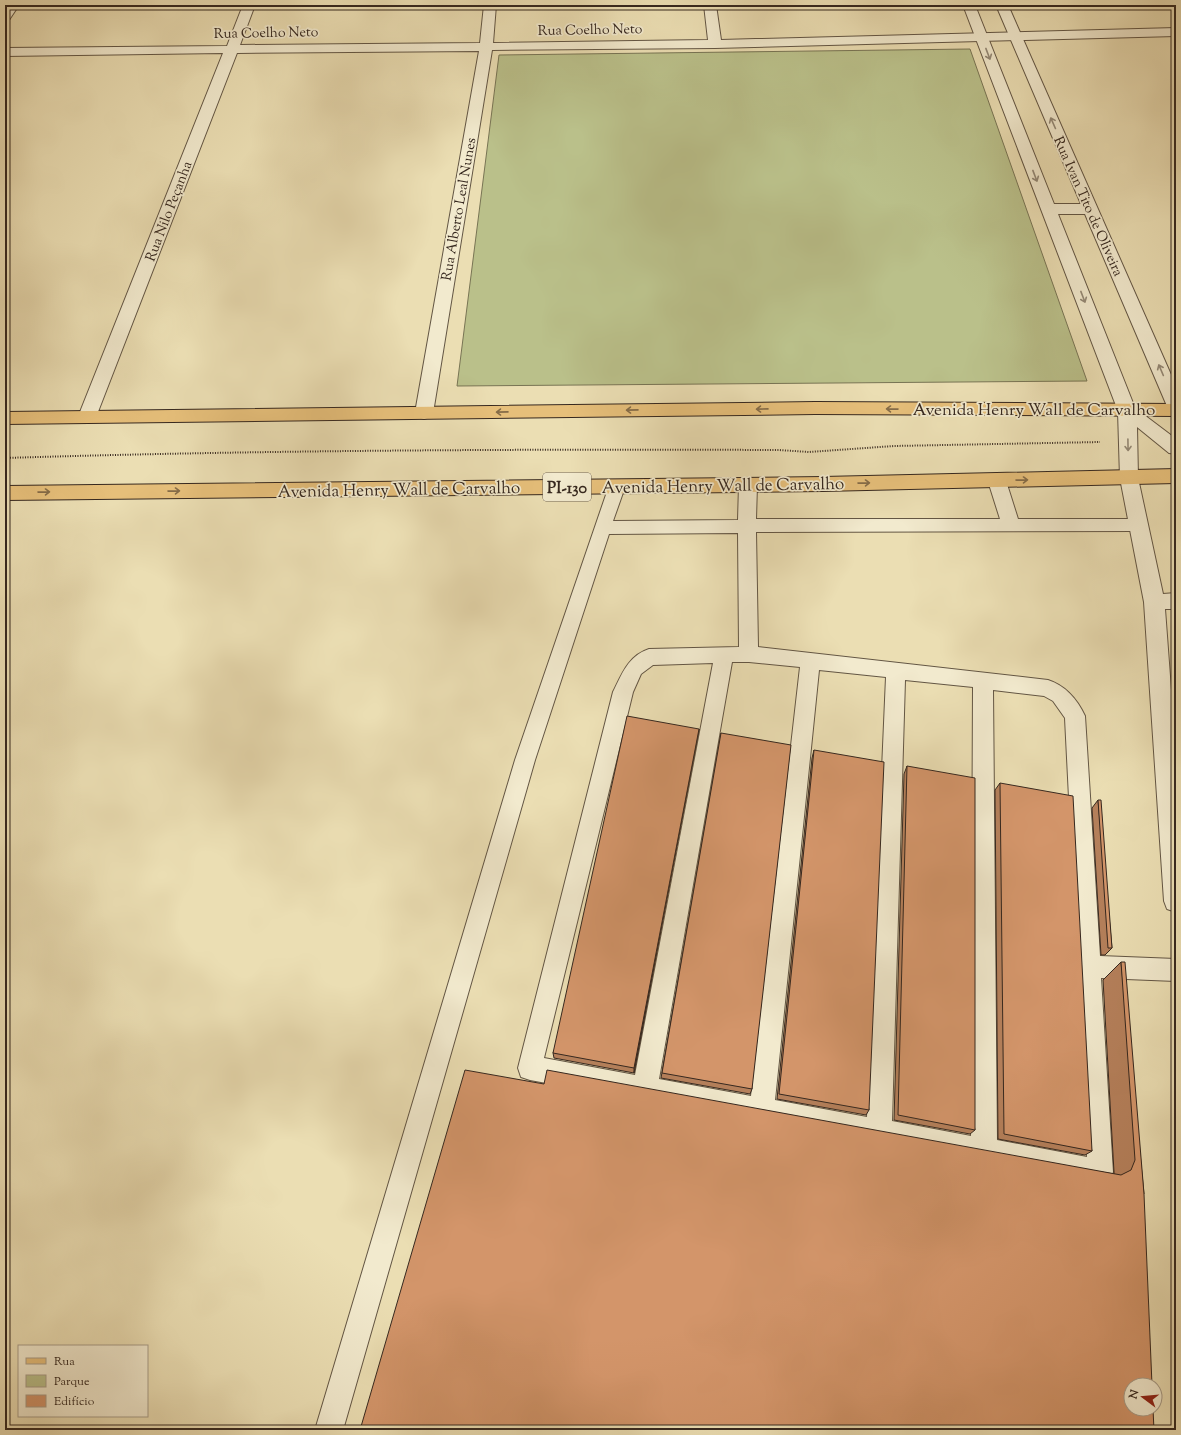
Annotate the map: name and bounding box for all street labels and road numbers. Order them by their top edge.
street label: Rua Coelho Neto [538,20,643,42]
street label: Rua Coelho Neto [214,23,319,45]
street label: Rua Ivan Tito de Oliveira [1047,134,1127,281]
street label: Rua Alberto Leal Nunes [438,136,482,282]
street label: Rua Nilo Peçanha [142,158,198,265]
street label: Avenida Henry Wall de Carvalho [913,399,1155,423]
road number: PI-130 [543,473,591,501]
street label: Avenida Henry Wall de Carvalho [602,473,845,501]
street label: Avenida Henry Wall de Carvalho [278,477,521,505]

